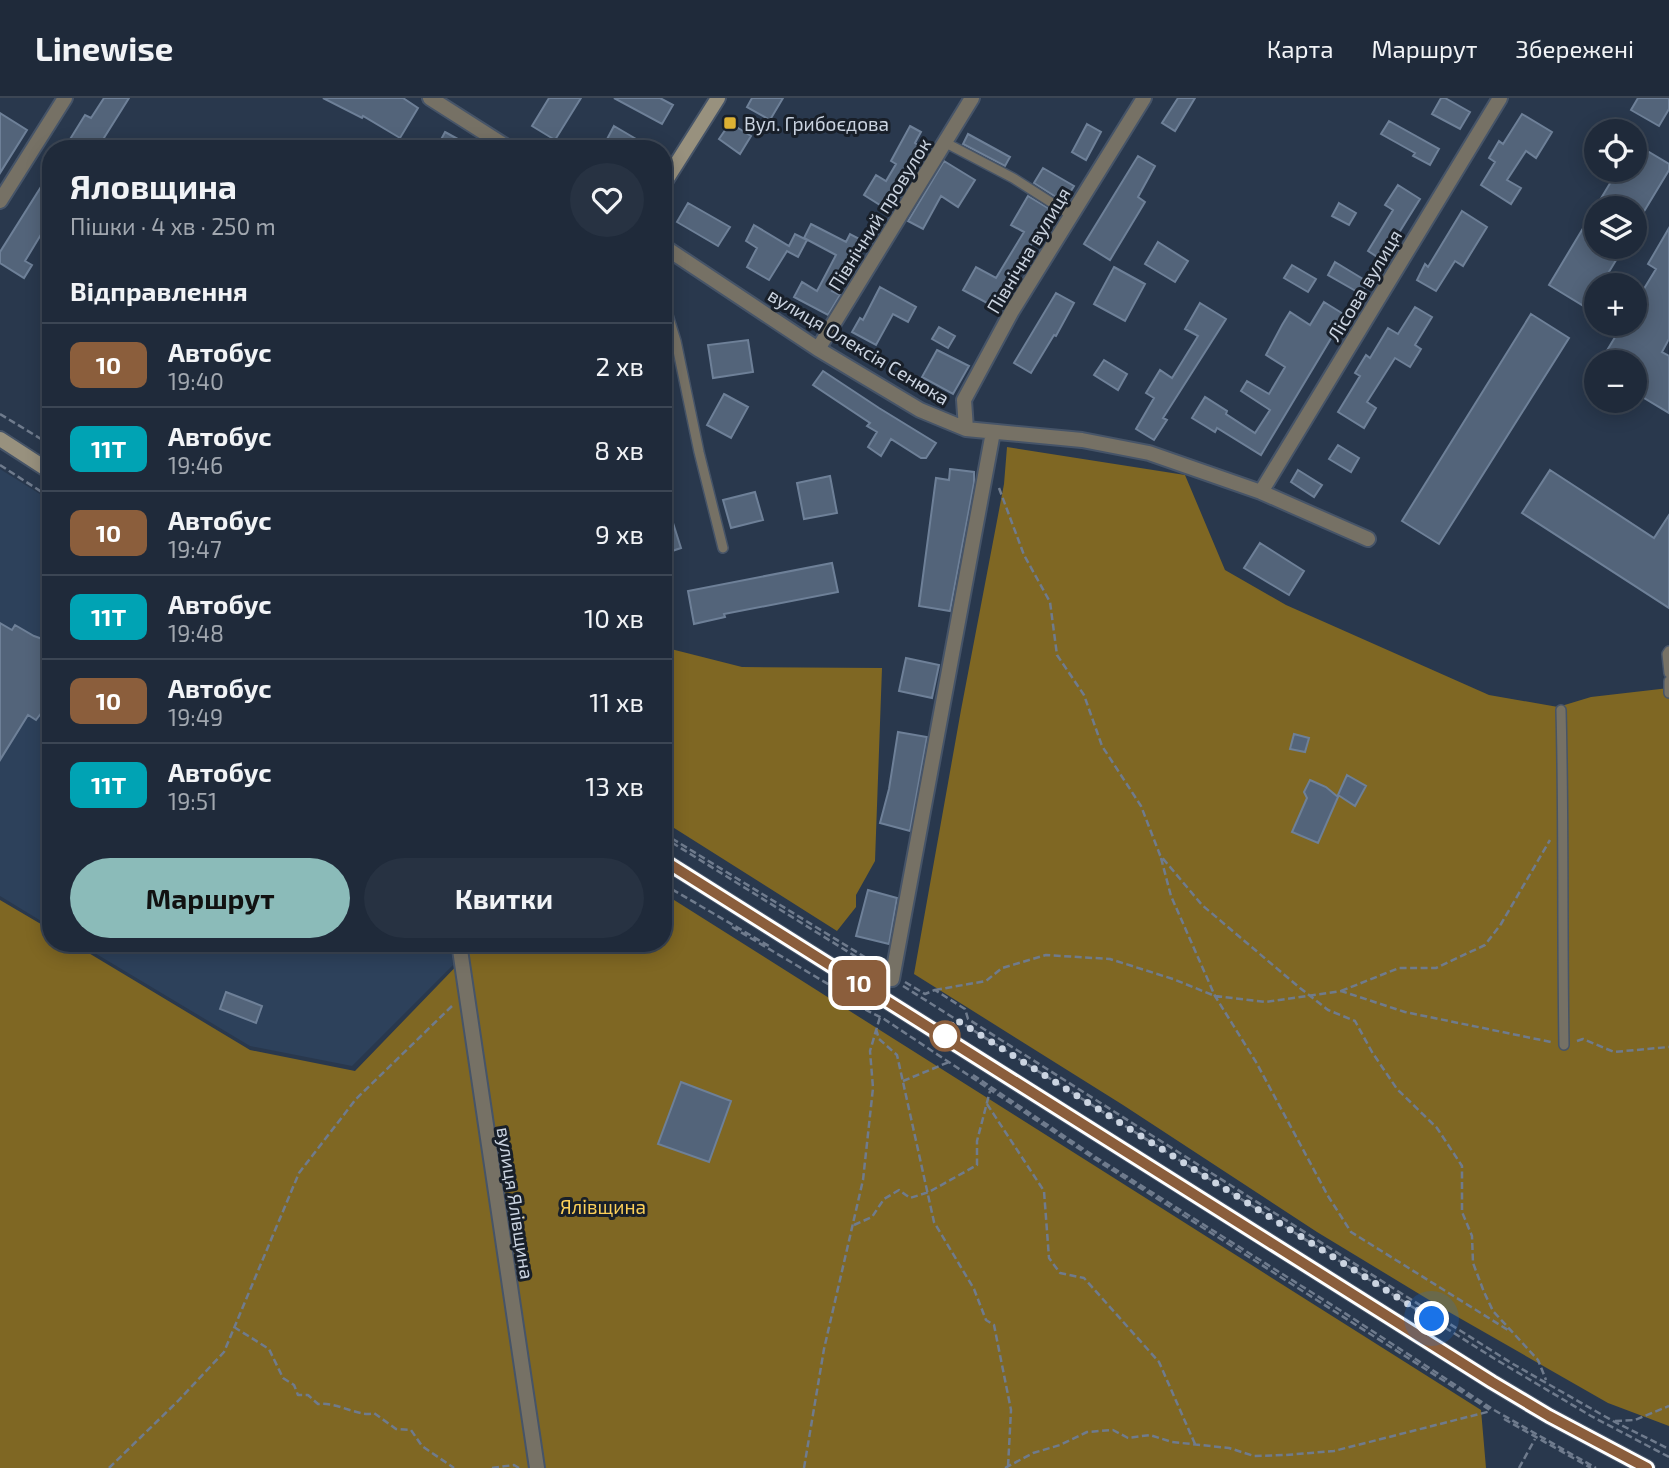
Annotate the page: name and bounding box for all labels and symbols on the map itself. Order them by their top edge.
place label: Вул. Грибоєдова [744,112,889,136]
marker: Вул. Грибоєдова [722,115,738,131]
street label: Північний провулок [823,133,936,295]
street label: Північна вулиця [981,183,1076,318]
street label: Лісова вулиця [1322,225,1407,345]
street label: вулиця Олексія Сенюка [764,283,954,410]
line badge: 10 [828,960,890,1006]
unlabelled marker [930,1021,960,1051]
street label: вулиця Ялівщина [492,1125,539,1281]
park label: Ялівщина [560,1195,646,1218]
your location [1414,1301,1449,1336]

